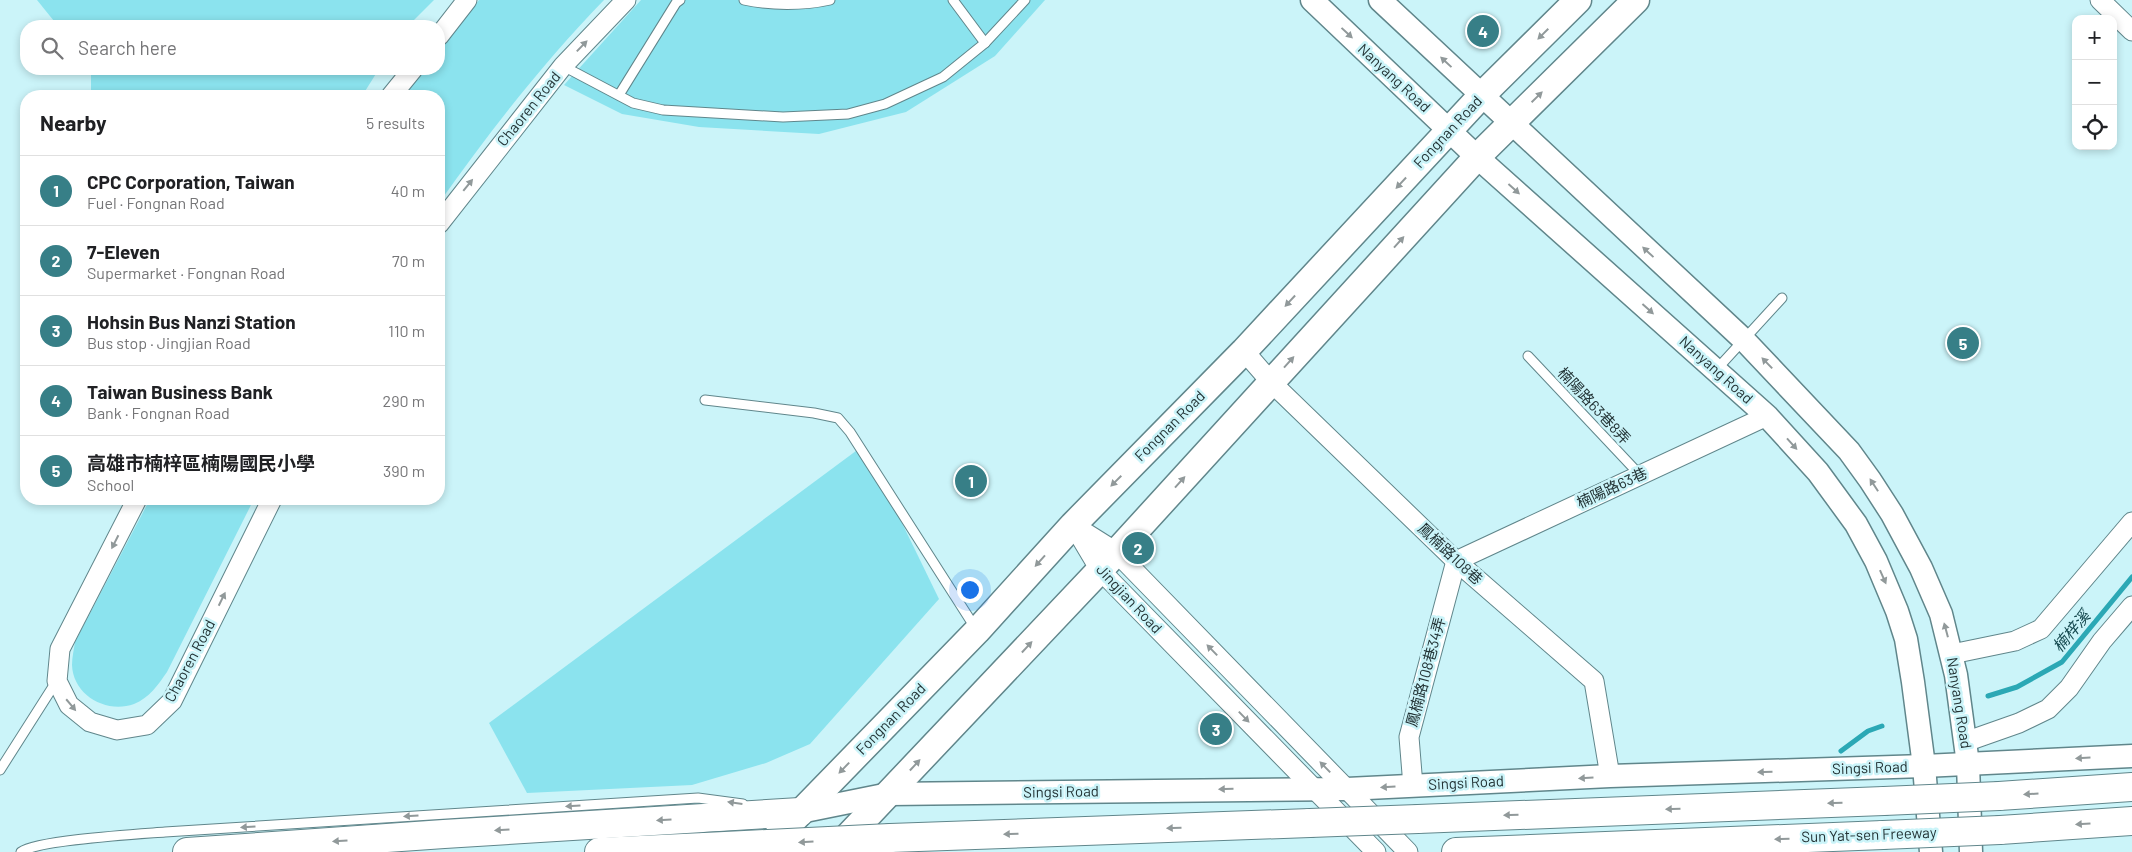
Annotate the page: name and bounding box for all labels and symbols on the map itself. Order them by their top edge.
pin: 4 [1467,12,1499,50]
one-way arrow [1341,27,1353,39]
one-way arrow [1537,28,1549,40]
street label: Nanyang Road [1355,39,1435,115]
one-way arrow [576,40,588,52]
one-way arrow [1441,56,1453,68]
street label: Chaoren Road [493,67,564,149]
street label: Fongnan Road [1409,91,1485,171]
one-way arrow [1530,91,1542,103]
one-way arrow [1395,176,1407,188]
one-way arrow [463,178,473,192]
one-way arrow [1507,183,1519,195]
one-way arrow [1393,237,1405,249]
one-way arrow [1643,246,1655,258]
one-way arrow [1284,295,1296,307]
one-way arrow [1642,303,1654,314]
pin: 5 [1947,324,1979,362]
street label: Nanyang Road [1676,332,1757,407]
one-way arrow [1283,357,1295,369]
one-way arrow [1761,358,1773,370]
street label: 楠陽路63巷8弄 [1555,363,1635,447]
street label: Fongnan Road [1130,386,1208,464]
one-way arrow [1786,437,1798,449]
pin: 1 [955,462,987,500]
street label: 楠陽路63巷 [1574,463,1650,511]
one-way arrow [1110,474,1122,486]
one-way arrow [1174,477,1186,489]
one-way arrow [1869,479,1878,492]
street label: 鳳楠路108巷 [1415,519,1487,588]
pin: 2 [1122,529,1154,567]
one-way arrow [110,535,118,549]
one-way arrow [1034,555,1046,567]
street label: Jingjian Road [1093,560,1166,637]
one-way arrow [1879,570,1887,584]
your location [957,577,983,603]
one-way arrow [218,592,226,606]
water label: 楠梓溪 [2048,605,2095,655]
street label: 鳳楠路108巷34弄 [1402,615,1448,728]
street label: Chaoren Road [160,616,218,705]
one-way arrow [1941,623,1949,638]
one-way arrow [1021,642,1033,654]
one-way arrow [1206,644,1218,656]
street label: Nanyang Road [1944,656,1976,750]
street label: Fongnan Road [852,679,929,758]
one-way arrow [65,698,76,711]
pin: 3 [1200,710,1232,748]
one-way arrow [1238,711,1250,723]
one-way arrow [2075,754,2091,762]
street label: Singsi Road [1832,757,1908,777]
one-way arrow [909,760,921,772]
one-way arrow [838,761,850,773]
one-way arrow [1320,761,1332,773]
one-way arrow [1757,768,1773,776]
street label: Singsi Road [1428,771,1504,793]
one-way arrow [1577,774,1593,782]
street label: Singsi Road [1023,781,1099,801]
one-way arrow [1380,783,1396,791]
one-way arrow [1218,786,1234,794]
one-way arrow [2023,790,2039,798]
one-way arrow [726,799,742,807]
one-way arrow [1827,799,1843,807]
one-way arrow [565,802,581,810]
one-way arrow [1665,805,1681,813]
one-way arrow [1502,812,1518,820]
one-way arrow [402,813,418,821]
one-way arrow [656,817,672,825]
one-way arrow [2075,821,2091,829]
one-way arrow [240,823,256,831]
street label: Sun Yat-sen Freeway [1801,823,1937,845]
one-way arrow [1165,824,1181,832]
one-way arrow [494,826,510,834]
one-way arrow [1003,830,1019,838]
one-way arrow [1774,835,1790,843]
one-way arrow [332,837,348,845]
one-way arrow [798,838,814,846]

